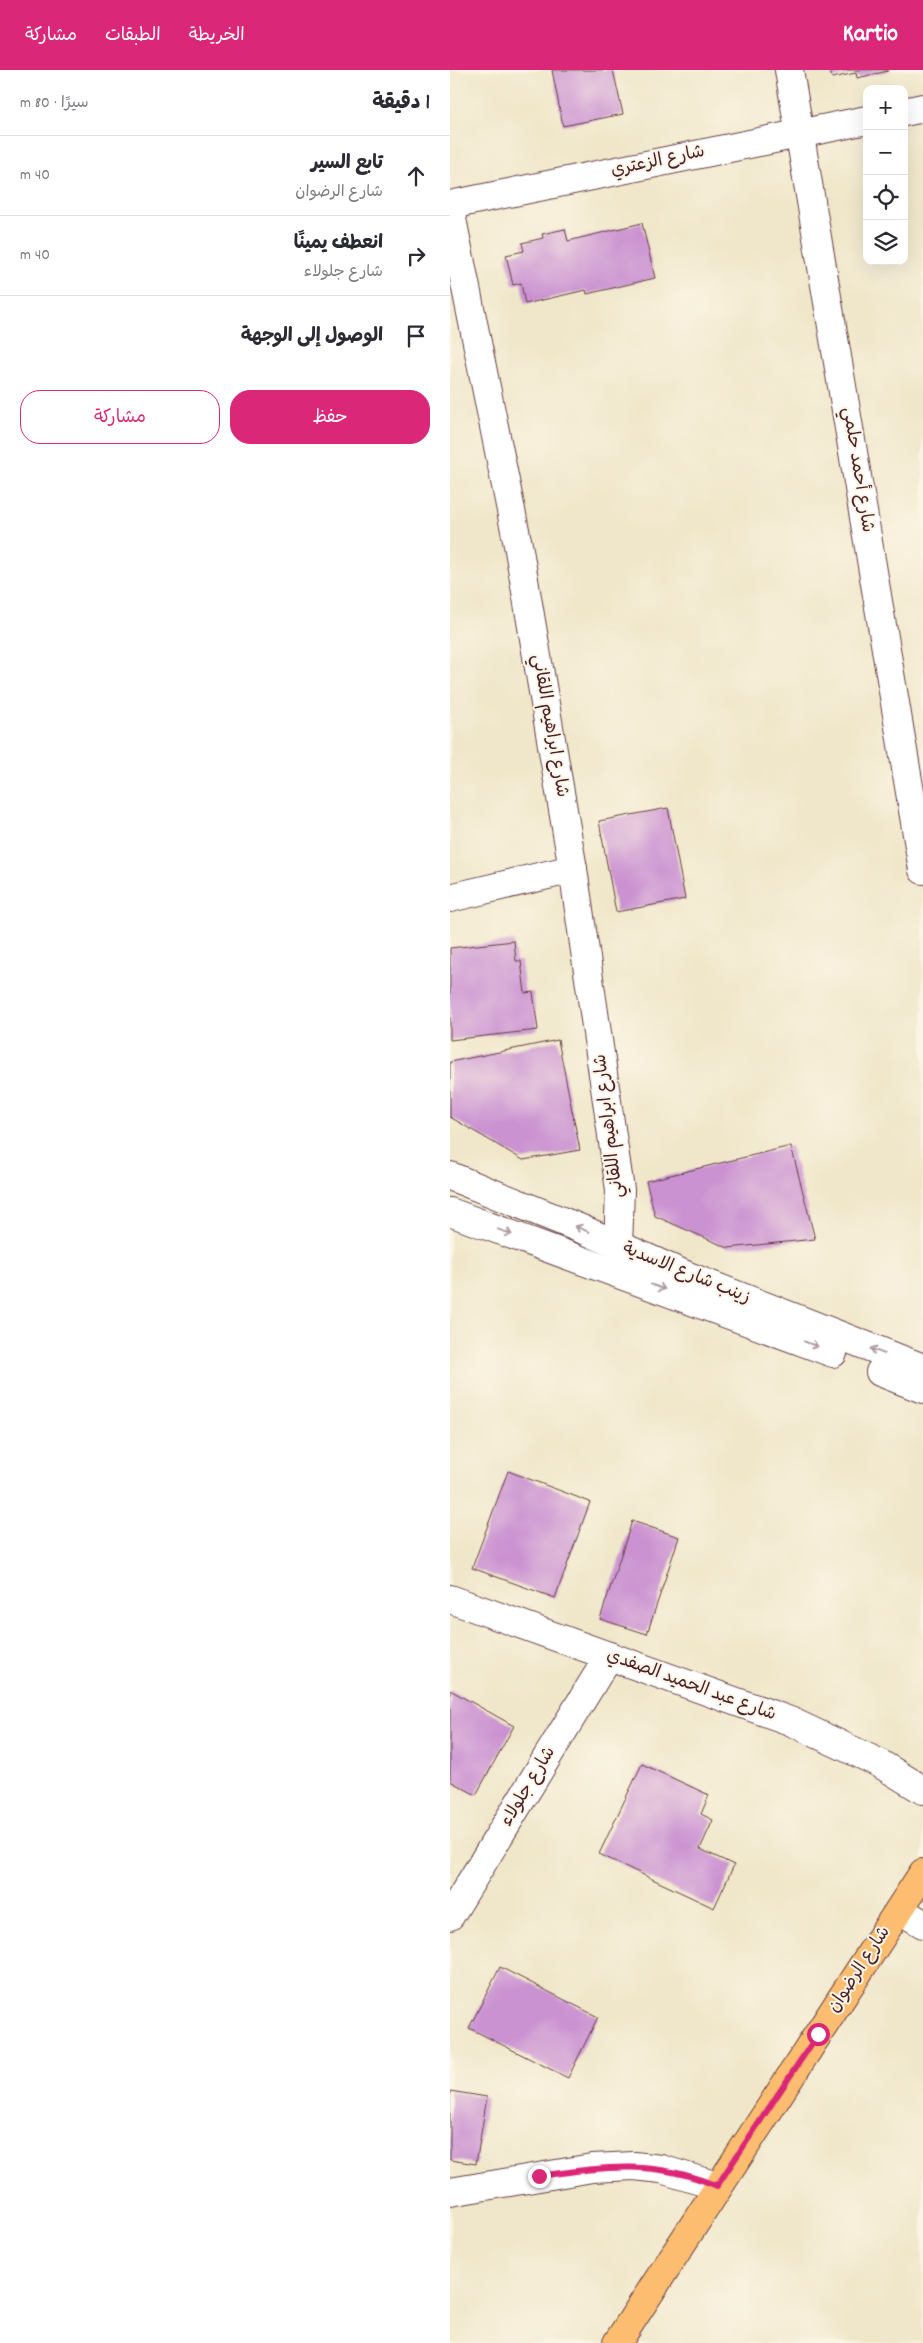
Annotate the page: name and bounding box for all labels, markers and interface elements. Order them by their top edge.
text: Kartio [843,18,898,52]
text: مشاركة [25,24,77,49]
text: الطبقات [105,24,161,49]
text: الخريطة [189,24,245,49]
map controls [863,85,908,265]
button: + [863,85,908,130]
text: 1 دقيقة [372,89,430,119]
text: سيرًا · 80 m [20,92,89,115]
button: − [863,130,908,175]
street label: شارع الزعتري [609,140,707,184]
text: تابع السير [311,151,383,178]
icon: ahead [402,162,430,190]
text: 40 m [20,164,50,187]
button: locate [863,175,908,220]
text: شارع الرضوان [295,181,383,204]
button: layers [863,220,908,265]
text: انعطف يمينًا [294,231,383,258]
icon: right [402,242,430,270]
text: 40 m [20,244,50,267]
text: شارع جلولاء [304,261,383,284]
icon: arrive [402,322,430,350]
text: الوصول إلى الوجهة [241,324,383,351]
button: مشاركة [20,390,220,444]
button: حفظ [230,390,430,444]
street label: شارع أحمد حلمي [834,405,879,535]
street label: شارع ابراهيم اللقاني [523,652,574,800]
street label: شارع ابراهيم اللقاني [589,1052,632,1199]
one-way arrow [575,1224,590,1234]
one-way arrow [497,1228,513,1237]
street label: زينب شارع الاسدية [618,1237,754,1311]
one-way arrow [650,1283,665,1292]
one-way arrow [802,1340,818,1349]
one-way arrow [870,1345,885,1354]
street label: شارع عبد الحميد الصفدي [603,1644,779,1728]
street label: شارع جلولاء [495,1742,563,1832]
street label: شارع الرضوان [823,1922,897,2018]
route start [807,2023,830,2046]
route end [528,2165,551,2188]

